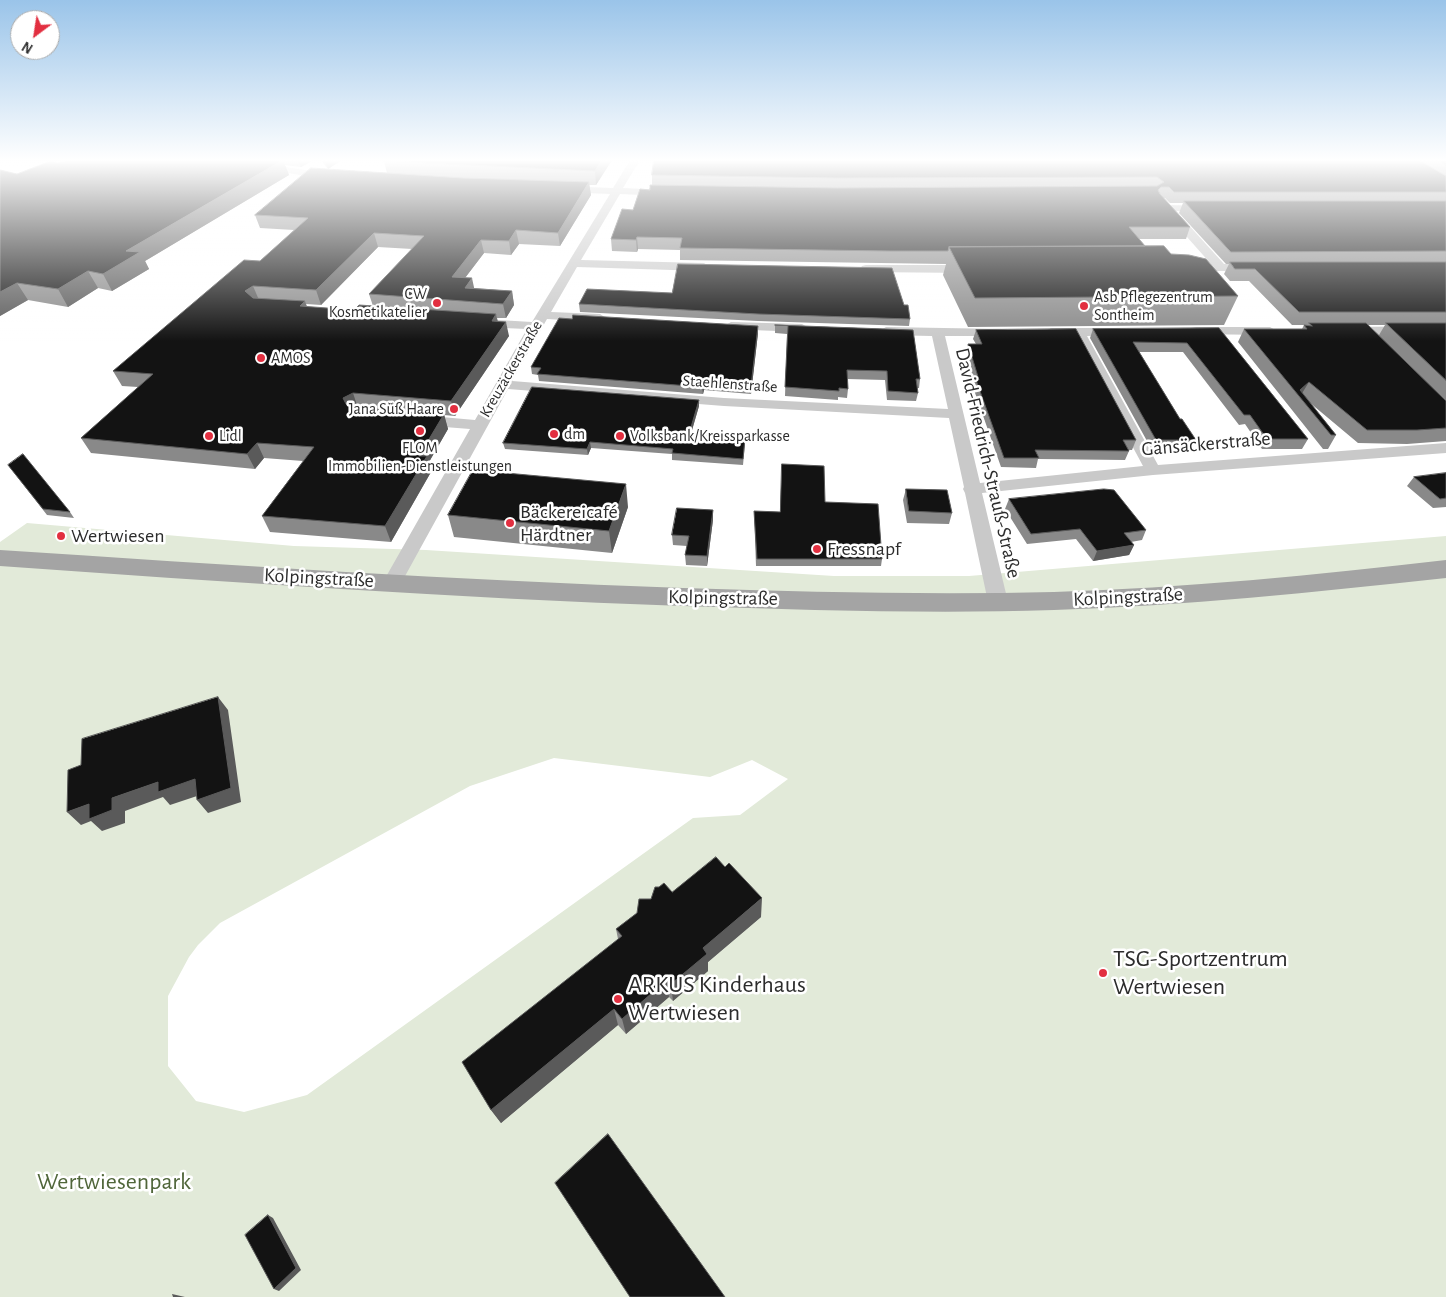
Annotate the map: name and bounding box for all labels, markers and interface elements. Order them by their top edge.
north arrow [10,10,60,60]
text: N [20,38,36,56]
place label: CW Kosmetikatelier [329,284,427,322]
place label: Asb Pflegezentrum Sontheim [1094,287,1213,325]
marker: CW Kosmetikatelier [431,297,443,309]
marker: Asb Pflegezentrum Sontheim [1078,300,1090,312]
street label: Kreuzäckerstraße [476,317,546,421]
street label: David-Friedrich-Strauß-Straße [950,345,1026,581]
place label: AMOS [271,348,311,368]
marker: AMOS [255,352,267,364]
street label: Staehlenstraße [682,371,778,397]
place label: Jana Süß Haare [349,399,444,419]
marker: Jana Süß Haare [448,403,460,415]
place label: dm [564,424,585,444]
marker: FLOM Immobilien-Dienstleistungen [414,425,426,437]
place label: Lidl [219,426,242,446]
place label: Volksbank/Kreissparkasse [630,426,790,446]
street label: Gänsäckerstraße [1140,426,1272,462]
marker: dm [548,428,560,440]
marker: Lidl [203,430,215,442]
marker: Volksbank/Kreissparkasse [614,430,626,442]
place label: FLOM Immobilien-Dienstleistungen [328,438,512,476]
place label: Bäckereicafé Härdtner [520,500,618,547]
marker: Bäckereicafé Härdtner [504,517,516,529]
place label: Wertwiesen [71,524,165,548]
marker: Wertwiesen [55,530,67,542]
place label: Fressnapf [827,537,901,561]
marker: Fressnapf [811,543,823,555]
street label: Kolpingstraße [263,563,375,593]
street label: Kolpingstraße [1072,582,1184,612]
street label: Kolpingstraße [668,585,778,611]
place label: TSG-Sportzentrum Wertwiesen [1113,945,1288,1001]
marker: TSG-Sportzentrum Wertwiesen [1097,967,1109,979]
place label: ARKUS Kinderhaus Wertwiesen [628,971,806,1027]
marker: ARKUS Kinderhaus Wertwiesen [612,993,624,1005]
park label: Wertwiesenpark [37,1168,191,1196]

